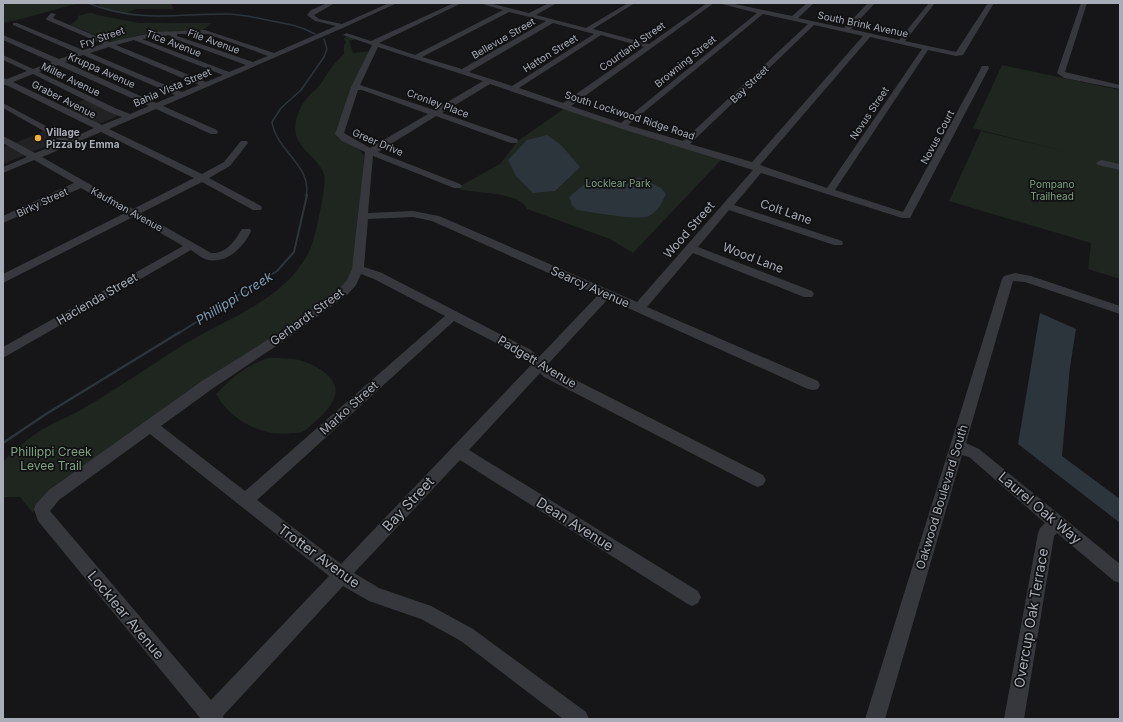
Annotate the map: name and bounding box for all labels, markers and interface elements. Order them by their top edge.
street label: South Brink Avenue [816,9,910,40]
street label: Bellevue Street [469,15,537,61]
street label: Courtland Street [597,18,668,73]
street label: Fry Street [78,24,126,50]
street label: File Avenue [186,26,242,56]
street label: Tice Avenue [145,27,204,59]
street label: Hatton Street [520,31,580,75]
street label: Browning Street [652,32,719,89]
street label: Kruppa Avenue [67,50,138,90]
street label: Miller Avenue [40,60,102,98]
street label: Bay Street [727,62,771,105]
street label: Bahia Vista Street [131,65,213,109]
street label: Graber Avenue [30,78,98,120]
street label: Novus Street [847,84,891,142]
street label: Cronley Place [405,86,471,120]
street label: South Lockwood Ridge Road [563,88,697,142]
street label: Novus Court [918,107,957,166]
place label: Village Pizza by Emma [46,126,120,151]
street label: Greer Drive [351,126,405,158]
marker: Village Pizza by Emma [33,133,43,143]
park label: Locklear Park [586,177,651,189]
park label: Pompano Trailhead [1030,178,1074,202]
street label: Kaufman Avenue [89,184,165,234]
street label: Birky Street [15,185,70,219]
street label: Colt Lane [758,196,814,227]
street label: Wood Street [660,198,717,261]
street label: Wood Lane [721,239,786,276]
street label: Searcy Avenue [548,262,632,311]
water label: Phillippi Creek [193,268,276,328]
street label: Hacienda Street [54,269,140,328]
street label: Gerhardt Street [267,285,347,348]
street label: Padgett Avenue [495,332,579,391]
street label: Marko Street [317,378,381,438]
street label: Oakwood Boulevard South [912,423,971,571]
park label: Phillippi Creek Levee Trail [10,444,92,473]
street label: Laurel Oak Way [995,468,1085,547]
street label: Bay Street [378,473,437,534]
street label: Dean Avenue [534,493,617,554]
street label: Trotter Avenue [275,520,363,591]
street label: Overcup Oak Terrace [1010,547,1051,689]
street label: Locklear Avenue [85,567,168,662]

